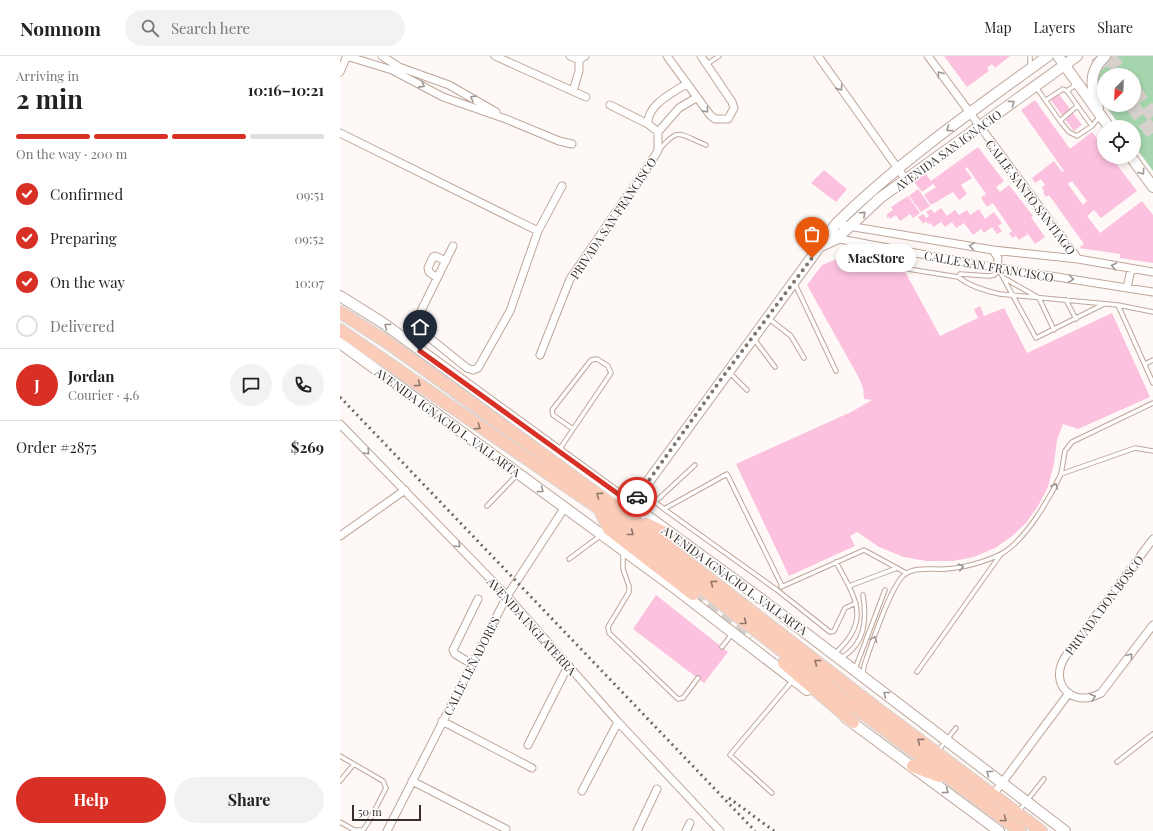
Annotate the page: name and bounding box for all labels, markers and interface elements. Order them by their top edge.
search box [125,10,405,46]
text: Nomnom [20,15,101,41]
icon: search [139,17,161,39]
text: Search here [171,18,250,38]
text: Map [984,18,1012,37]
text: Layers [1034,18,1075,37]
text: Share [1097,18,1133,37]
text: Arriving in [16,67,79,84]
north arrow [1097,68,1141,112]
map controls [1097,68,1141,164]
one-way arrow [938,71,945,78]
text: 10:16–10:21 [248,80,324,100]
one-way arrow [417,80,425,88]
text: 2 min [16,81,83,116]
one-way arrow [835,83,842,90]
one-way arrow [470,96,477,103]
one-way arrow [1008,100,1015,108]
one-way arrow [702,106,709,113]
street label: AVENIDA SAN IGNACIO [891,106,1005,195]
button: locate [1097,120,1141,164]
one-way arrow [947,124,954,131]
street label: CALLE SANTO SANTIAGO [982,136,1080,258]
text: On the way · 200 m [16,145,127,162]
street label: PRIVADA SAN FRANCISCO [566,154,660,282]
one-way arrow [1137,168,1144,175]
icon: check [16,183,38,205]
text: Confirmed [50,184,123,204]
text: 09:51 [296,186,324,203]
one-way arrow [858,211,866,219]
pin [795,217,829,258]
icon: bag [801,223,823,245]
icon: check [16,227,38,249]
text: Preparing [50,228,117,248]
text: 09:52 [295,230,324,247]
one-way arrow [969,242,975,251]
callout: MacStore [836,244,916,272]
street label: CALLE SAN FRANCISCO [923,247,1055,285]
text: MacStore [847,249,905,266]
one-way arrow [1111,262,1118,271]
icon: check [16,271,38,293]
text: On the way [50,272,125,292]
text: 10:07 [295,274,324,291]
one-way arrow [1068,275,1074,283]
pin [403,310,437,351]
text: Delivered [50,316,115,336]
icon: home [409,316,431,338]
one-way arrow [384,323,391,331]
street label: AVENIDA IGNACIO L. VALLARTA [371,363,524,480]
button: chat [230,364,272,406]
button: phone [282,364,324,406]
text: Jordan [68,366,114,386]
text: J [34,375,40,395]
one-way arrow [414,379,421,386]
text: Courier · 4.6 [68,386,139,403]
one-way arrow [474,422,481,429]
text: Order #2875 [16,437,97,457]
text: $269 [291,437,324,457]
one-way arrow [362,447,370,455]
courier [617,477,657,517]
one-way arrow [1050,483,1058,490]
one-way arrow [537,485,544,492]
icon: car [626,486,648,508]
one-way arrow [597,493,604,500]
street label: AVENIDA IGNACIO L. VALLARTA [658,521,811,638]
one-way arrow [626,529,633,536]
one-way arrow [453,540,460,548]
street label: PRIVADA DON BOSCO [1061,552,1147,658]
one-way arrow [958,563,964,571]
street label: AVENIDA INGLATERRA [483,573,580,679]
one-way arrow [711,581,718,588]
street label: CALLE LEÑADORES [439,614,503,718]
one-way arrow [740,617,747,624]
one-way arrow [870,636,878,643]
one-way arrow [1125,653,1133,660]
one-way arrow [814,660,821,667]
one-way arrow [884,692,891,699]
one-way arrow [1089,693,1096,702]
one-way arrow [918,738,925,745]
one-way arrow [986,771,993,778]
button: Help [16,777,166,823]
button: Share [174,777,324,823]
one-way arrow [941,786,948,793]
scale bar [352,803,421,822]
text: 50 m [358,804,382,819]
one-way arrow [999,814,1006,821]

